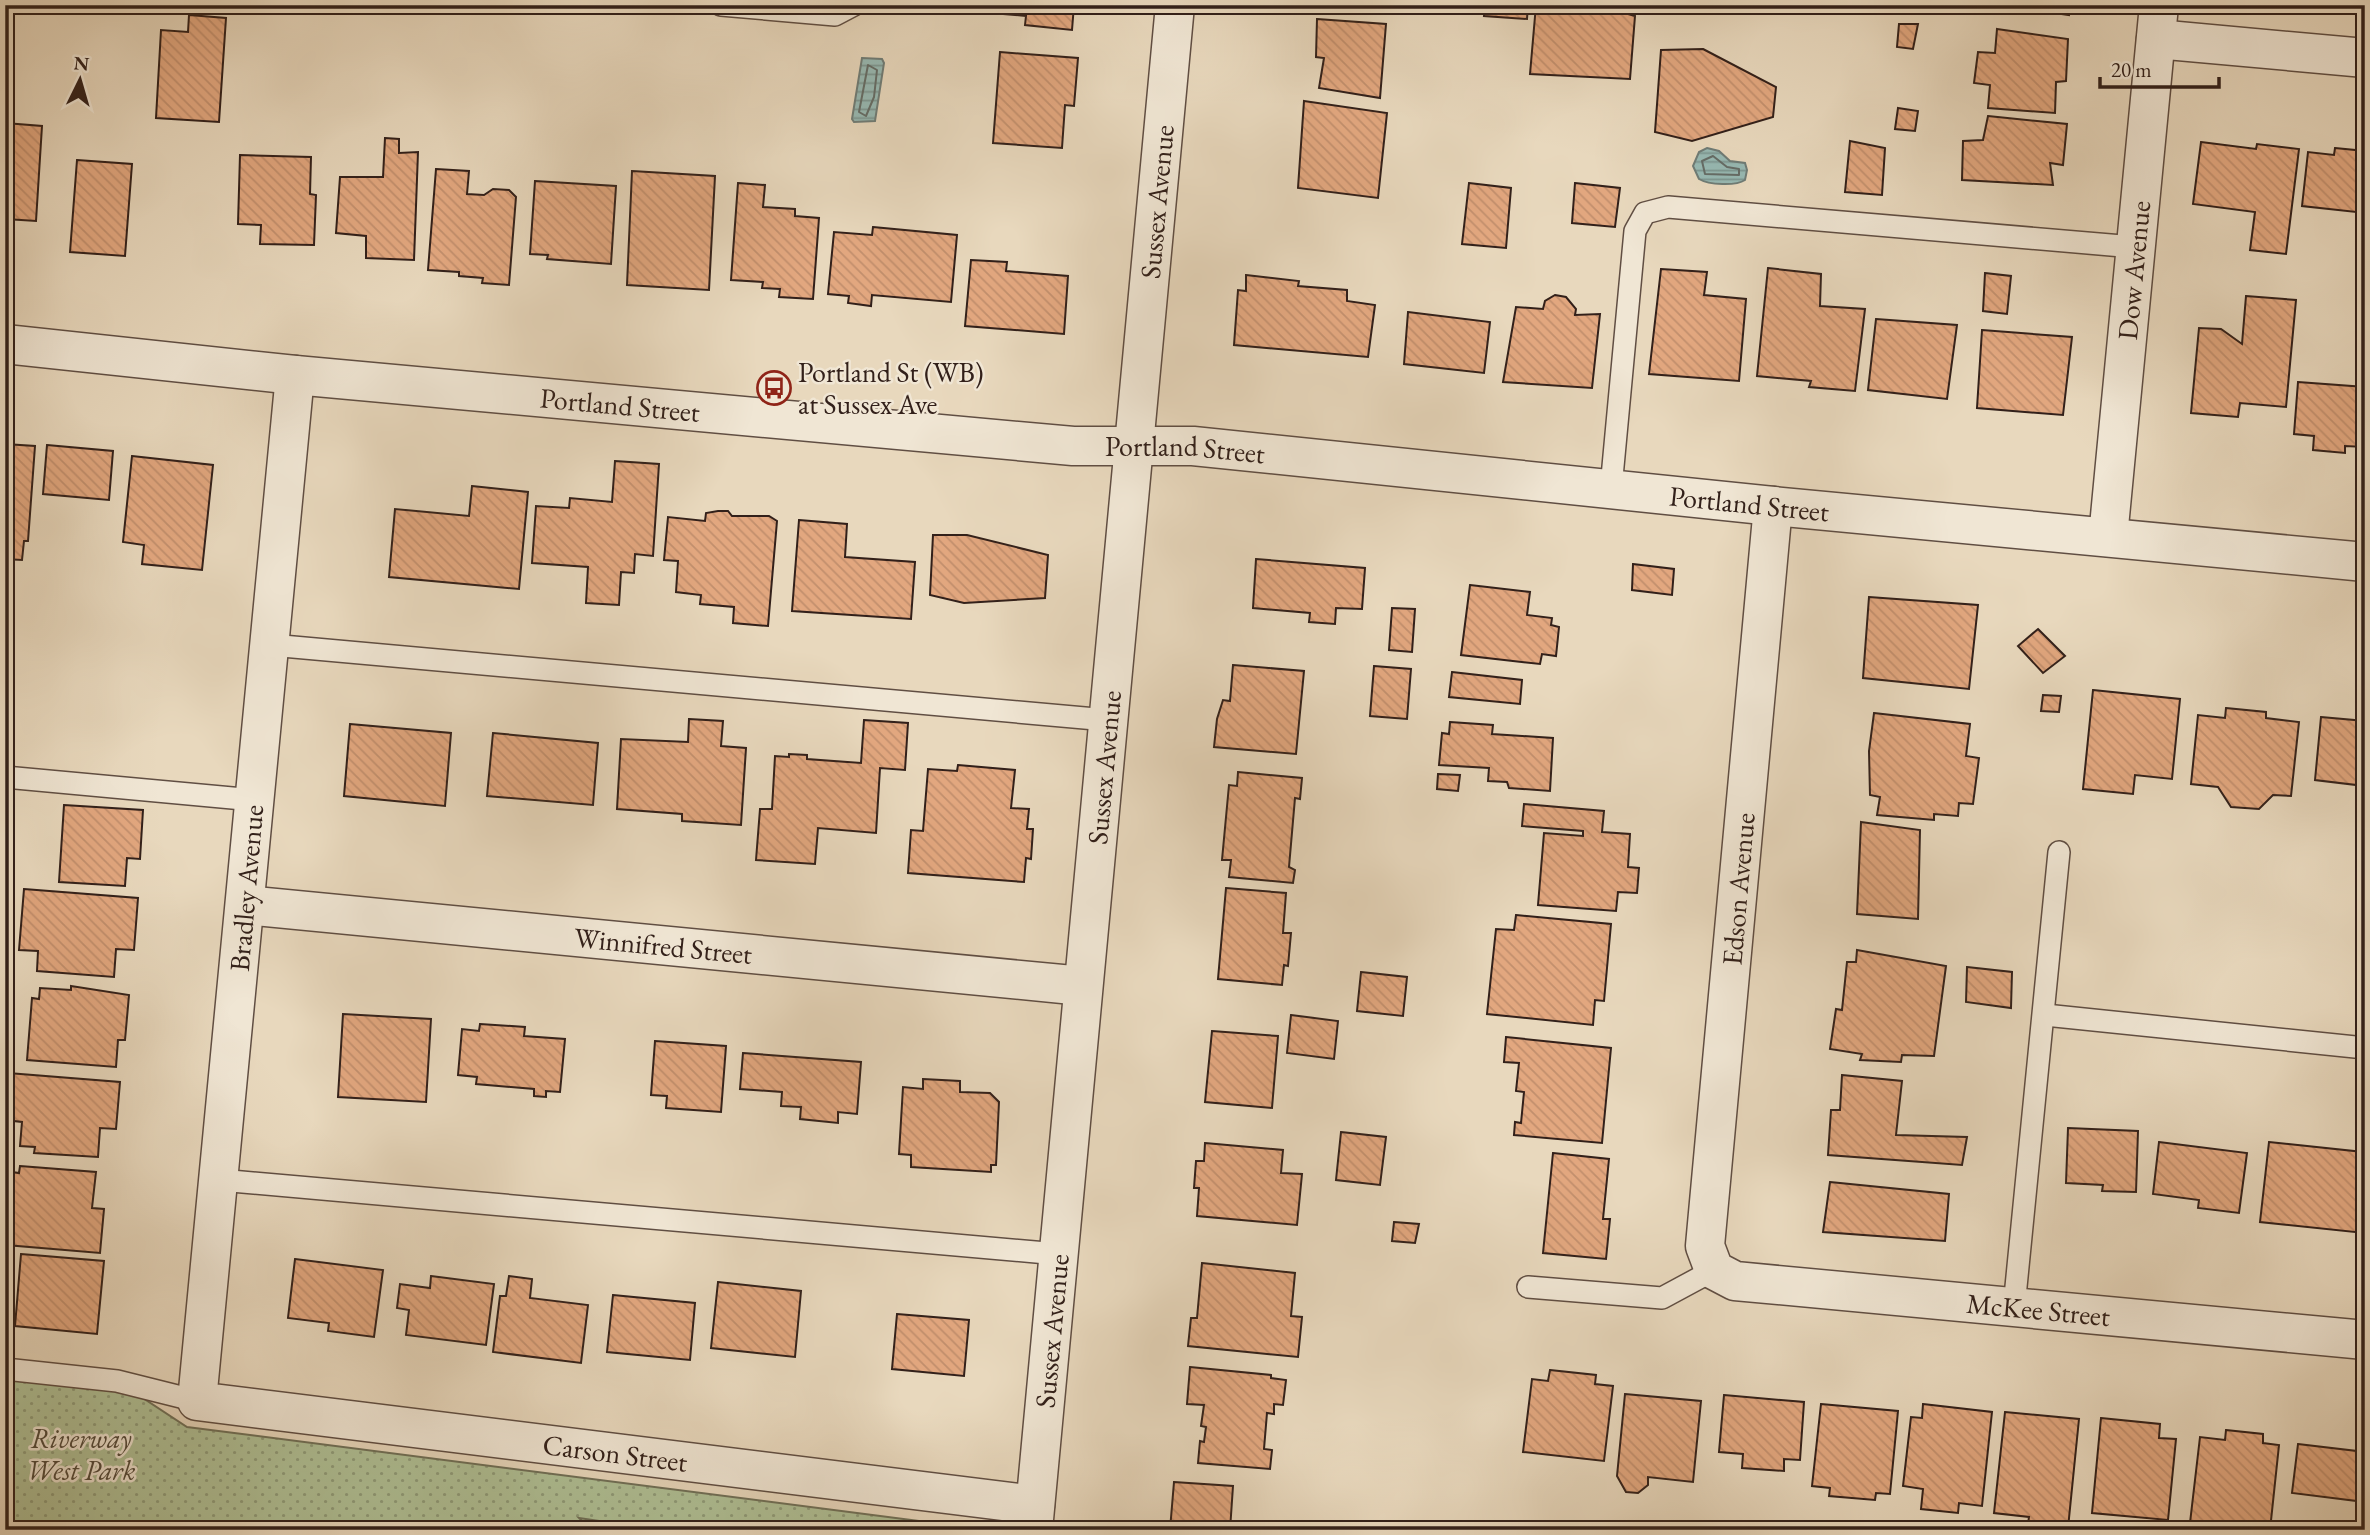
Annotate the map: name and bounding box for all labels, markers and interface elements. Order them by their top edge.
north arrow [46,46,116,116]
scale bar [2100,46,2220,90]
text: N [73,50,91,77]
text: 20 m [2111,56,2152,83]
street label: Sussex Avenue [1132,123,1182,280]
street label: Dow Avenue [2109,199,2158,342]
place label: Portland St (WB) at Sussex Ave [798,354,984,422]
bus stop icon: Portland St (WB) at Sussex Ave [755,369,793,407]
street label: Portland Street [539,379,702,430]
street label: Portland Street [1105,428,1267,471]
street label: Portland Street [1668,477,1831,529]
street label: Sussex Avenue [1079,689,1129,846]
street label: Bradley Avenue [221,803,271,973]
street label: Edson Avenue [1713,811,1763,967]
street label: Winnifred Street [572,919,754,972]
street label: Sussex Avenue [1026,1252,1077,1409]
street label: McKee Street [1965,1285,2112,1334]
park label: Riverway West Park [27,1420,136,1488]
street label: Carson Street [541,1426,690,1480]

